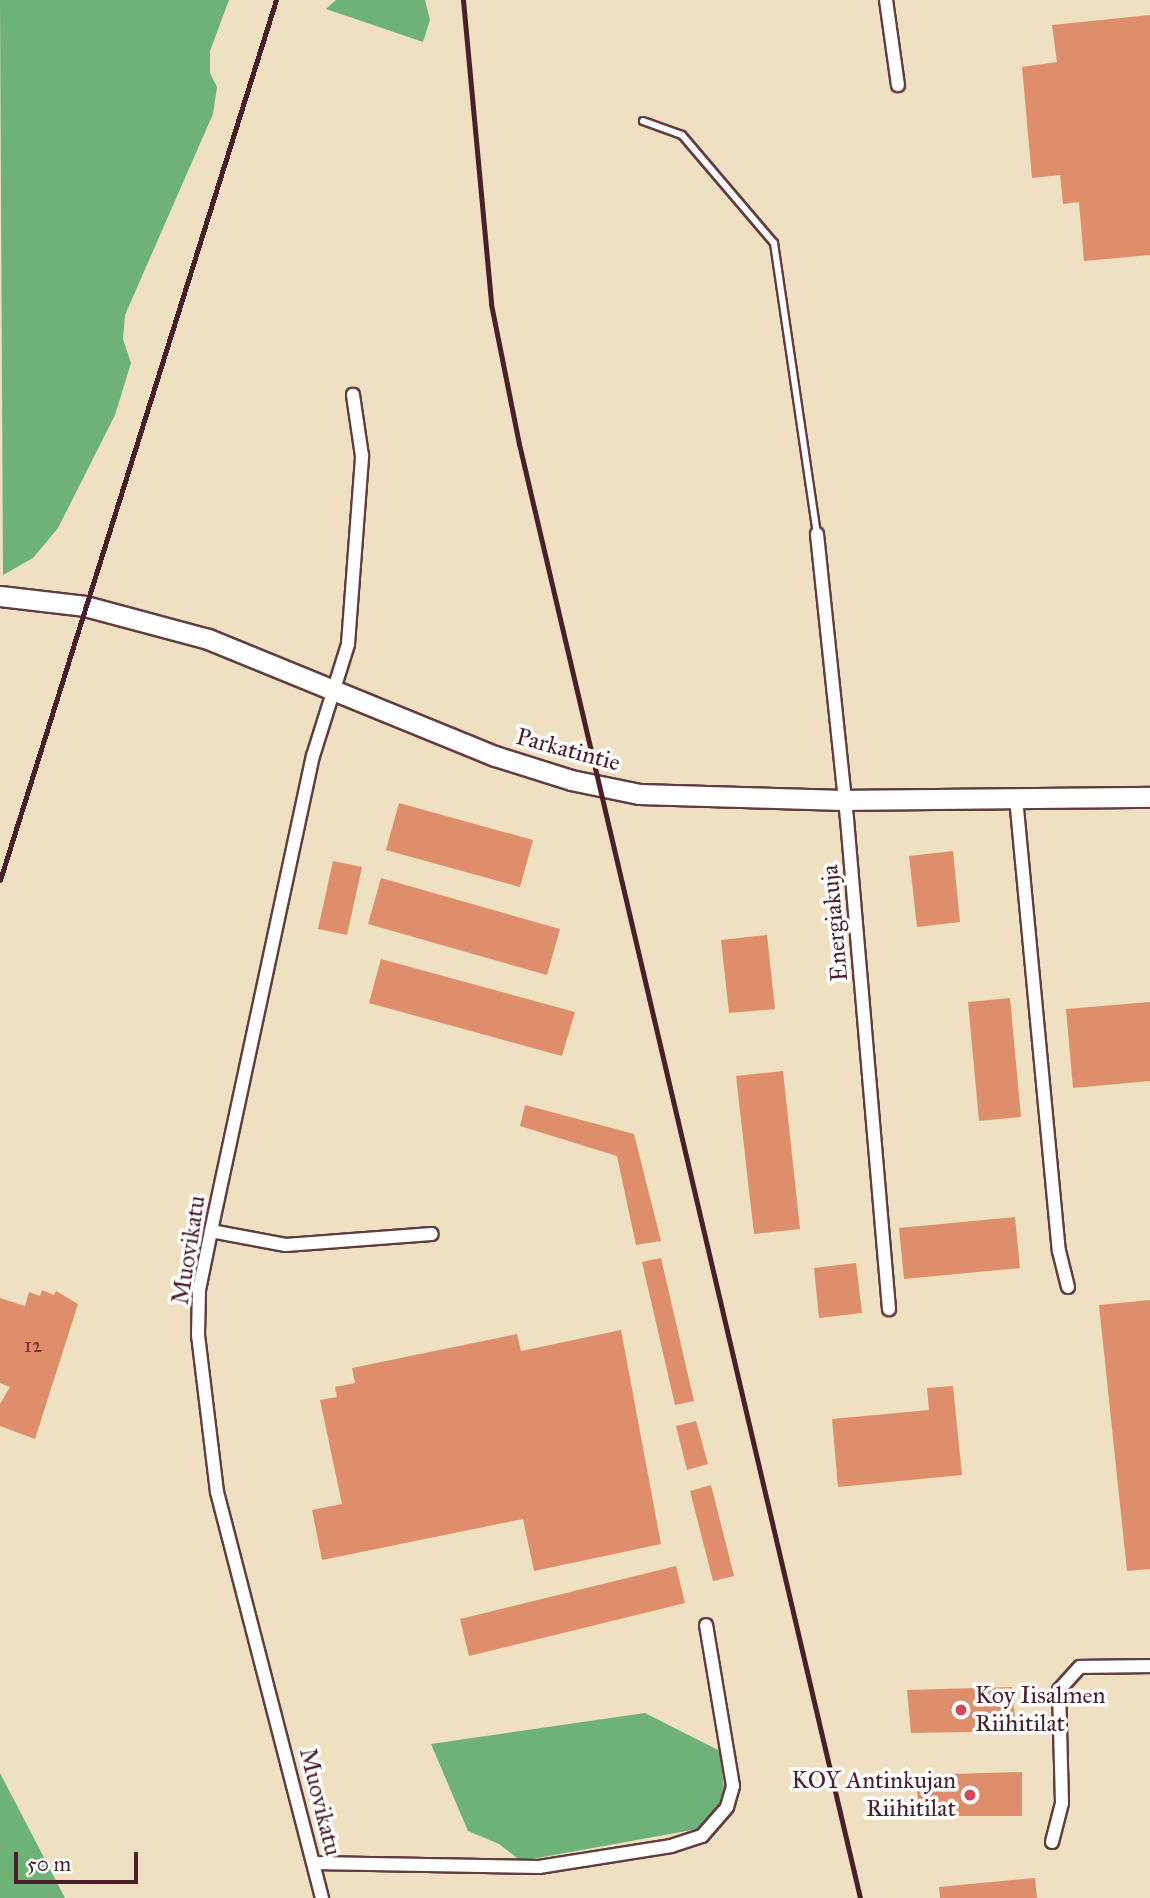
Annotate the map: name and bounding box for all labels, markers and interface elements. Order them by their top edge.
street label: Parkatintie [513,722,623,778]
street label: Energiakuja [816,863,854,983]
street label: Muovikatu [166,1193,212,1307]
house number: 12 [24,1332,42,1358]
place label: Koy Iisalmen Riihitilat [975,1682,1106,1738]
marker: Koy Iisalmen Riihitilat [953,1702,969,1718]
street label: Muovikatu [293,1745,347,1859]
place label: KOY Antinkujan Riihitilat [792,1767,956,1823]
marker: KOY Antinkujan Riihitilat [962,1787,978,1803]
scale bar [18,1839,142,1883]
text: 50 m [27,1851,71,1877]

